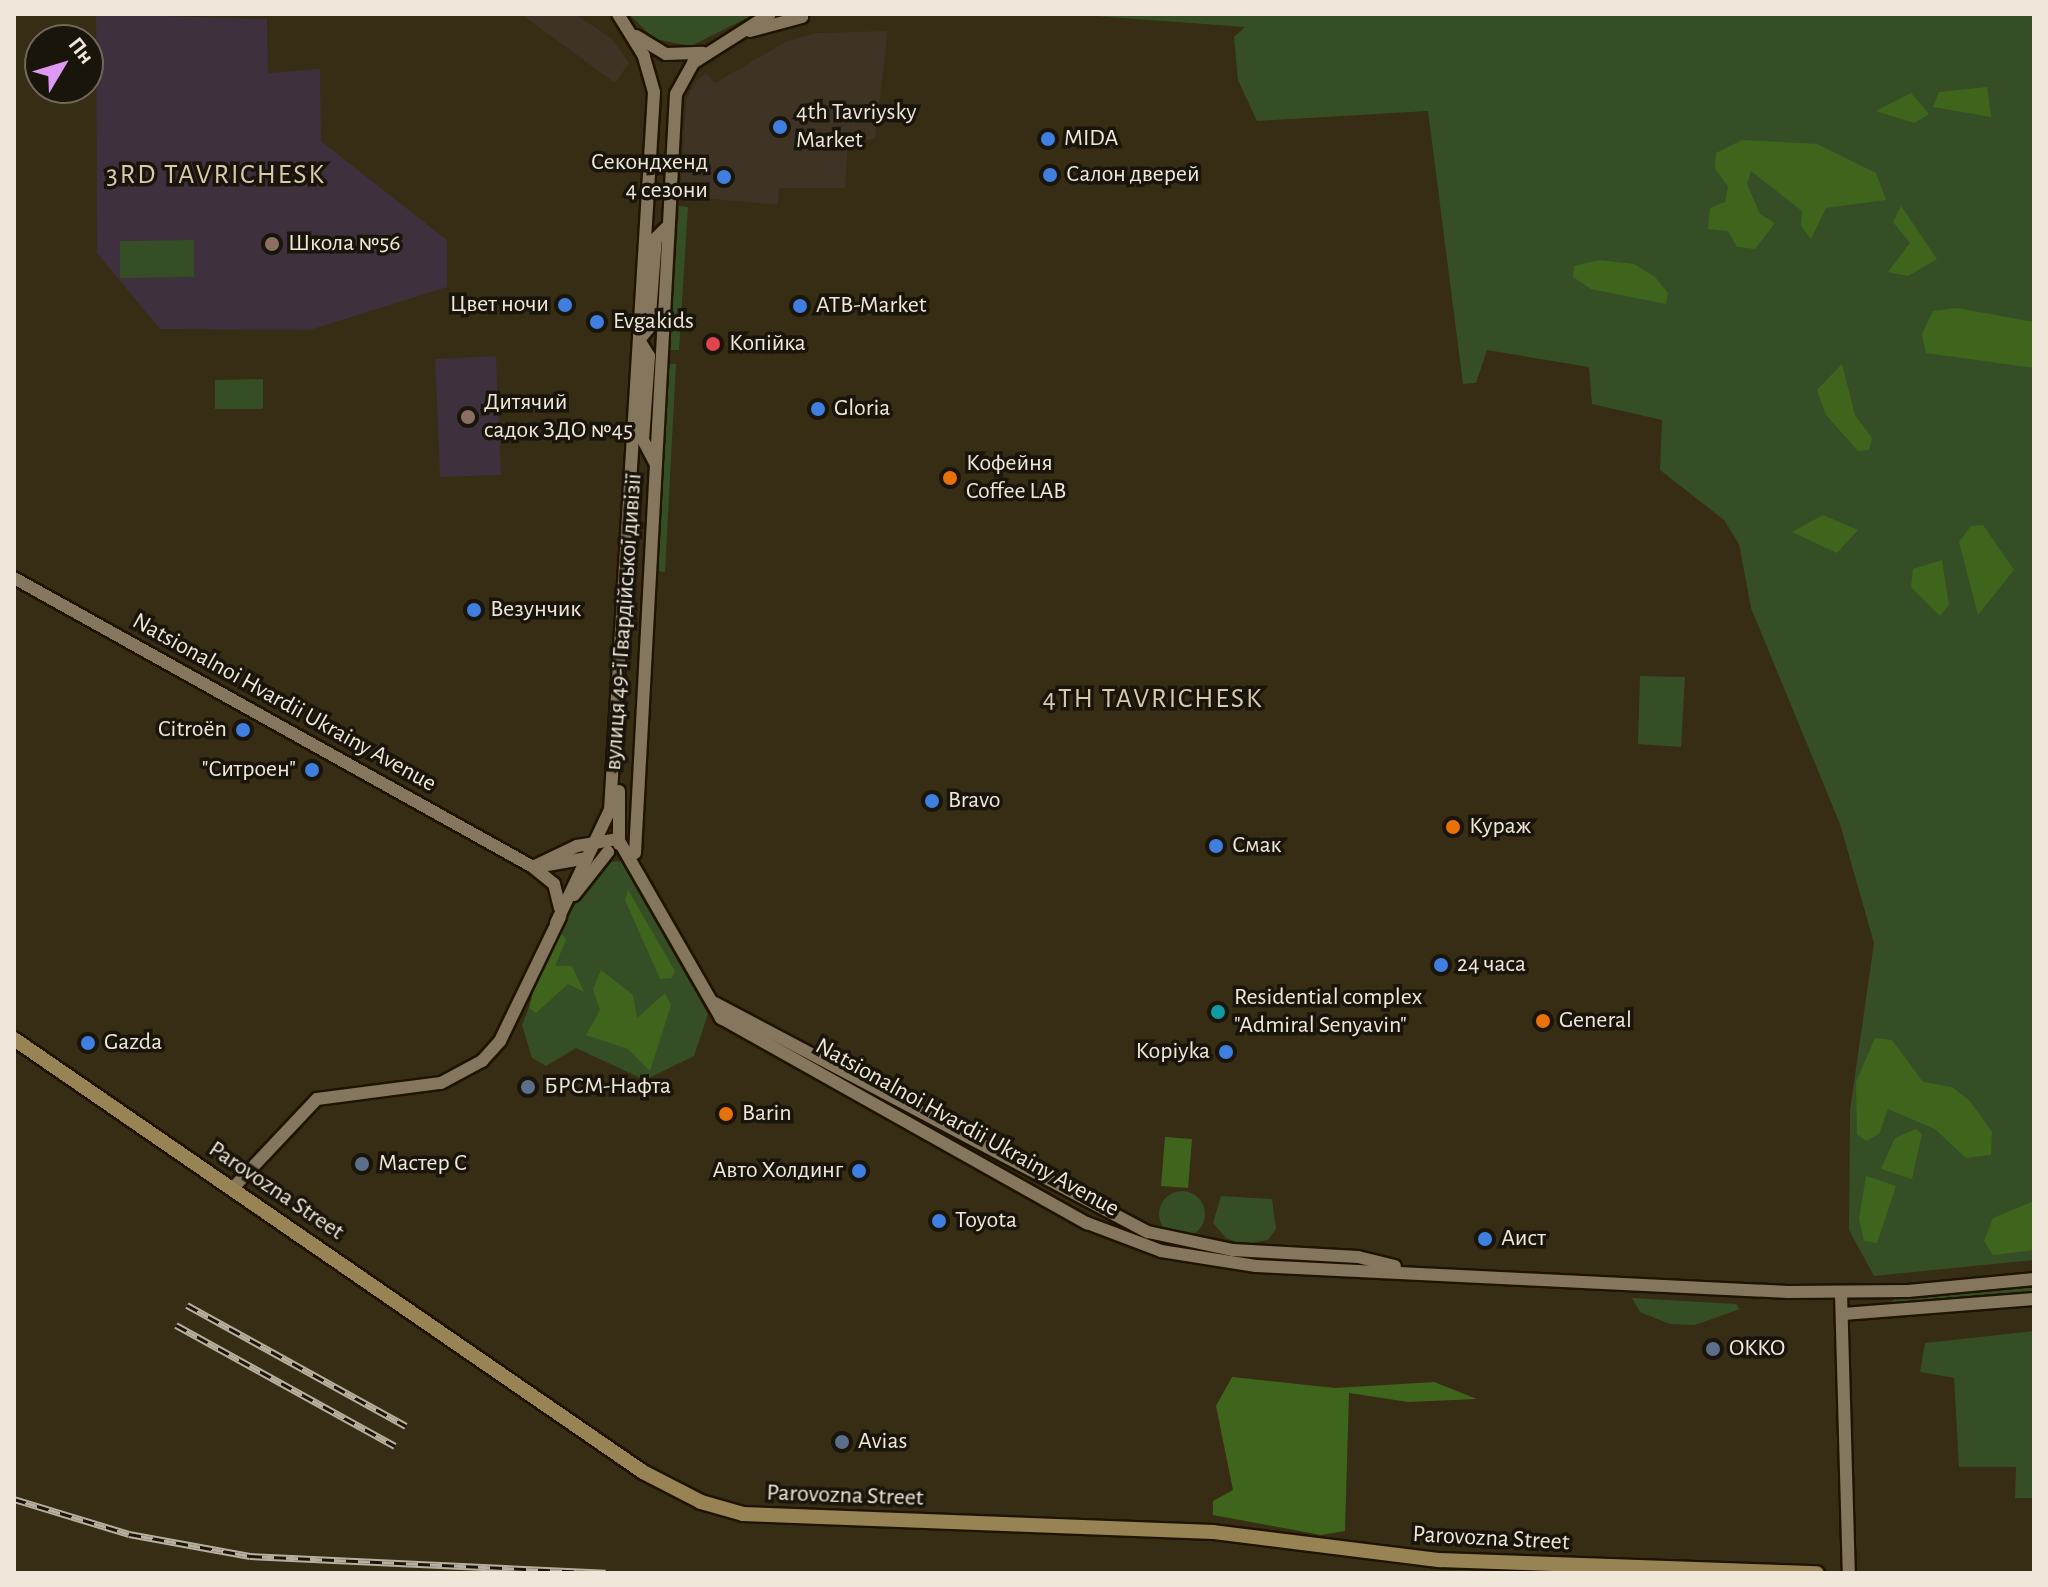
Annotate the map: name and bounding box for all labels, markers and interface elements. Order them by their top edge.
north arrow [24,24,104,104]
text: Пн [64,33,98,68]
place label: 4th Tavriysky Market [796,99,917,155]
marker: 4th Tavriysky Market [771,118,789,136]
place label: MIDA [1064,125,1118,153]
marker: MIDA [1039,130,1057,148]
place label: Секондхенд 4 сезони [591,149,708,205]
district label: 3RD TAVRICHESK [106,158,326,192]
place label: Салон дверей [1066,161,1200,189]
marker: Салон дверей [1041,166,1059,184]
marker: Секондхенд 4 сезони [715,168,733,186]
place label: Школа №56 [288,230,401,258]
marker: Школа №56 [263,235,281,253]
place label: Цвет ночи [450,291,549,319]
place label: ATB-Market [816,292,926,320]
marker: Цвет ночи [556,296,574,314]
marker: ATB-Market [791,297,809,315]
place label: Evgakids [613,308,694,336]
marker: Evgakids [588,313,606,331]
place label: Копійка [729,330,806,358]
marker: Копійка [704,335,722,353]
place label: Дитячий садок ЗДО №45 [484,389,633,445]
place label: Gloria [834,395,890,423]
marker: Gloria [809,400,827,418]
marker: Дитячий садок ЗДО №45 [459,408,477,426]
place label: Кофейня Coffee LAB [966,450,1066,506]
marker: Кофейня Coffee LAB [941,469,959,487]
street label: вулиця 49-ї Гвардійської дивізії [599,473,649,771]
place label: Везунчик [490,596,581,624]
marker: Везунчик [465,601,483,619]
street label: Natsionalnoi Hvardii Ukrainy Avenue [127,607,441,799]
district label: 4TH TAVRICHESK [1043,682,1263,716]
place label: Citroën [158,716,227,744]
marker: Citroën [234,721,252,739]
place label: "Ситроен" [202,756,296,784]
marker: "Ситроен" [303,761,321,779]
place label: Bravo [948,787,1001,815]
marker: Bravo [923,792,941,810]
place label: Кураж [1469,813,1531,841]
marker: Кураж [1444,818,1462,836]
place label: Смак [1232,832,1282,860]
marker: Смак [1207,837,1225,855]
place label: 24 часа [1457,951,1526,979]
marker: 24 часа [1432,956,1450,974]
place label: Residential complex "Admiral Senyavin" [1234,984,1422,1040]
marker: Residential complex "Admiral Senyavin" [1209,1003,1227,1021]
place label: General [1559,1007,1632,1035]
marker: General [1534,1012,1552,1030]
place label: Gazda [104,1029,162,1057]
street label: Natsionalnoi Hvardii Ukrainy Avenue [810,1032,1124,1224]
marker: Gazda [79,1034,97,1052]
place label: Kopiyka [1136,1038,1210,1066]
marker: Kopiyka [1217,1043,1235,1061]
place label: БРСМ-Нафта [544,1073,671,1101]
marker: БРСМ-Нафта [519,1078,537,1096]
place label: Barin [742,1100,792,1128]
marker: Barin [717,1105,735,1123]
street label: Parovozna Street [203,1135,349,1247]
place label: Мастер С [378,1150,467,1178]
marker: Мастер С [353,1155,371,1173]
place label: Авто Холдинг [713,1157,843,1185]
marker: Авто Холдинг [850,1162,868,1180]
place label: Toyota [955,1207,1017,1235]
marker: Toyota [930,1212,948,1230]
place label: Аист [1501,1225,1546,1253]
marker: Аист [1476,1230,1494,1248]
place label: OKKO [1729,1335,1785,1363]
marker: OKKO [1704,1340,1722,1358]
place label: Avias [858,1428,907,1456]
marker: Avias [833,1433,851,1451]
street label: Parovozna Street [766,1479,924,1513]
street label: Parovozna Street [1412,1521,1570,1557]

